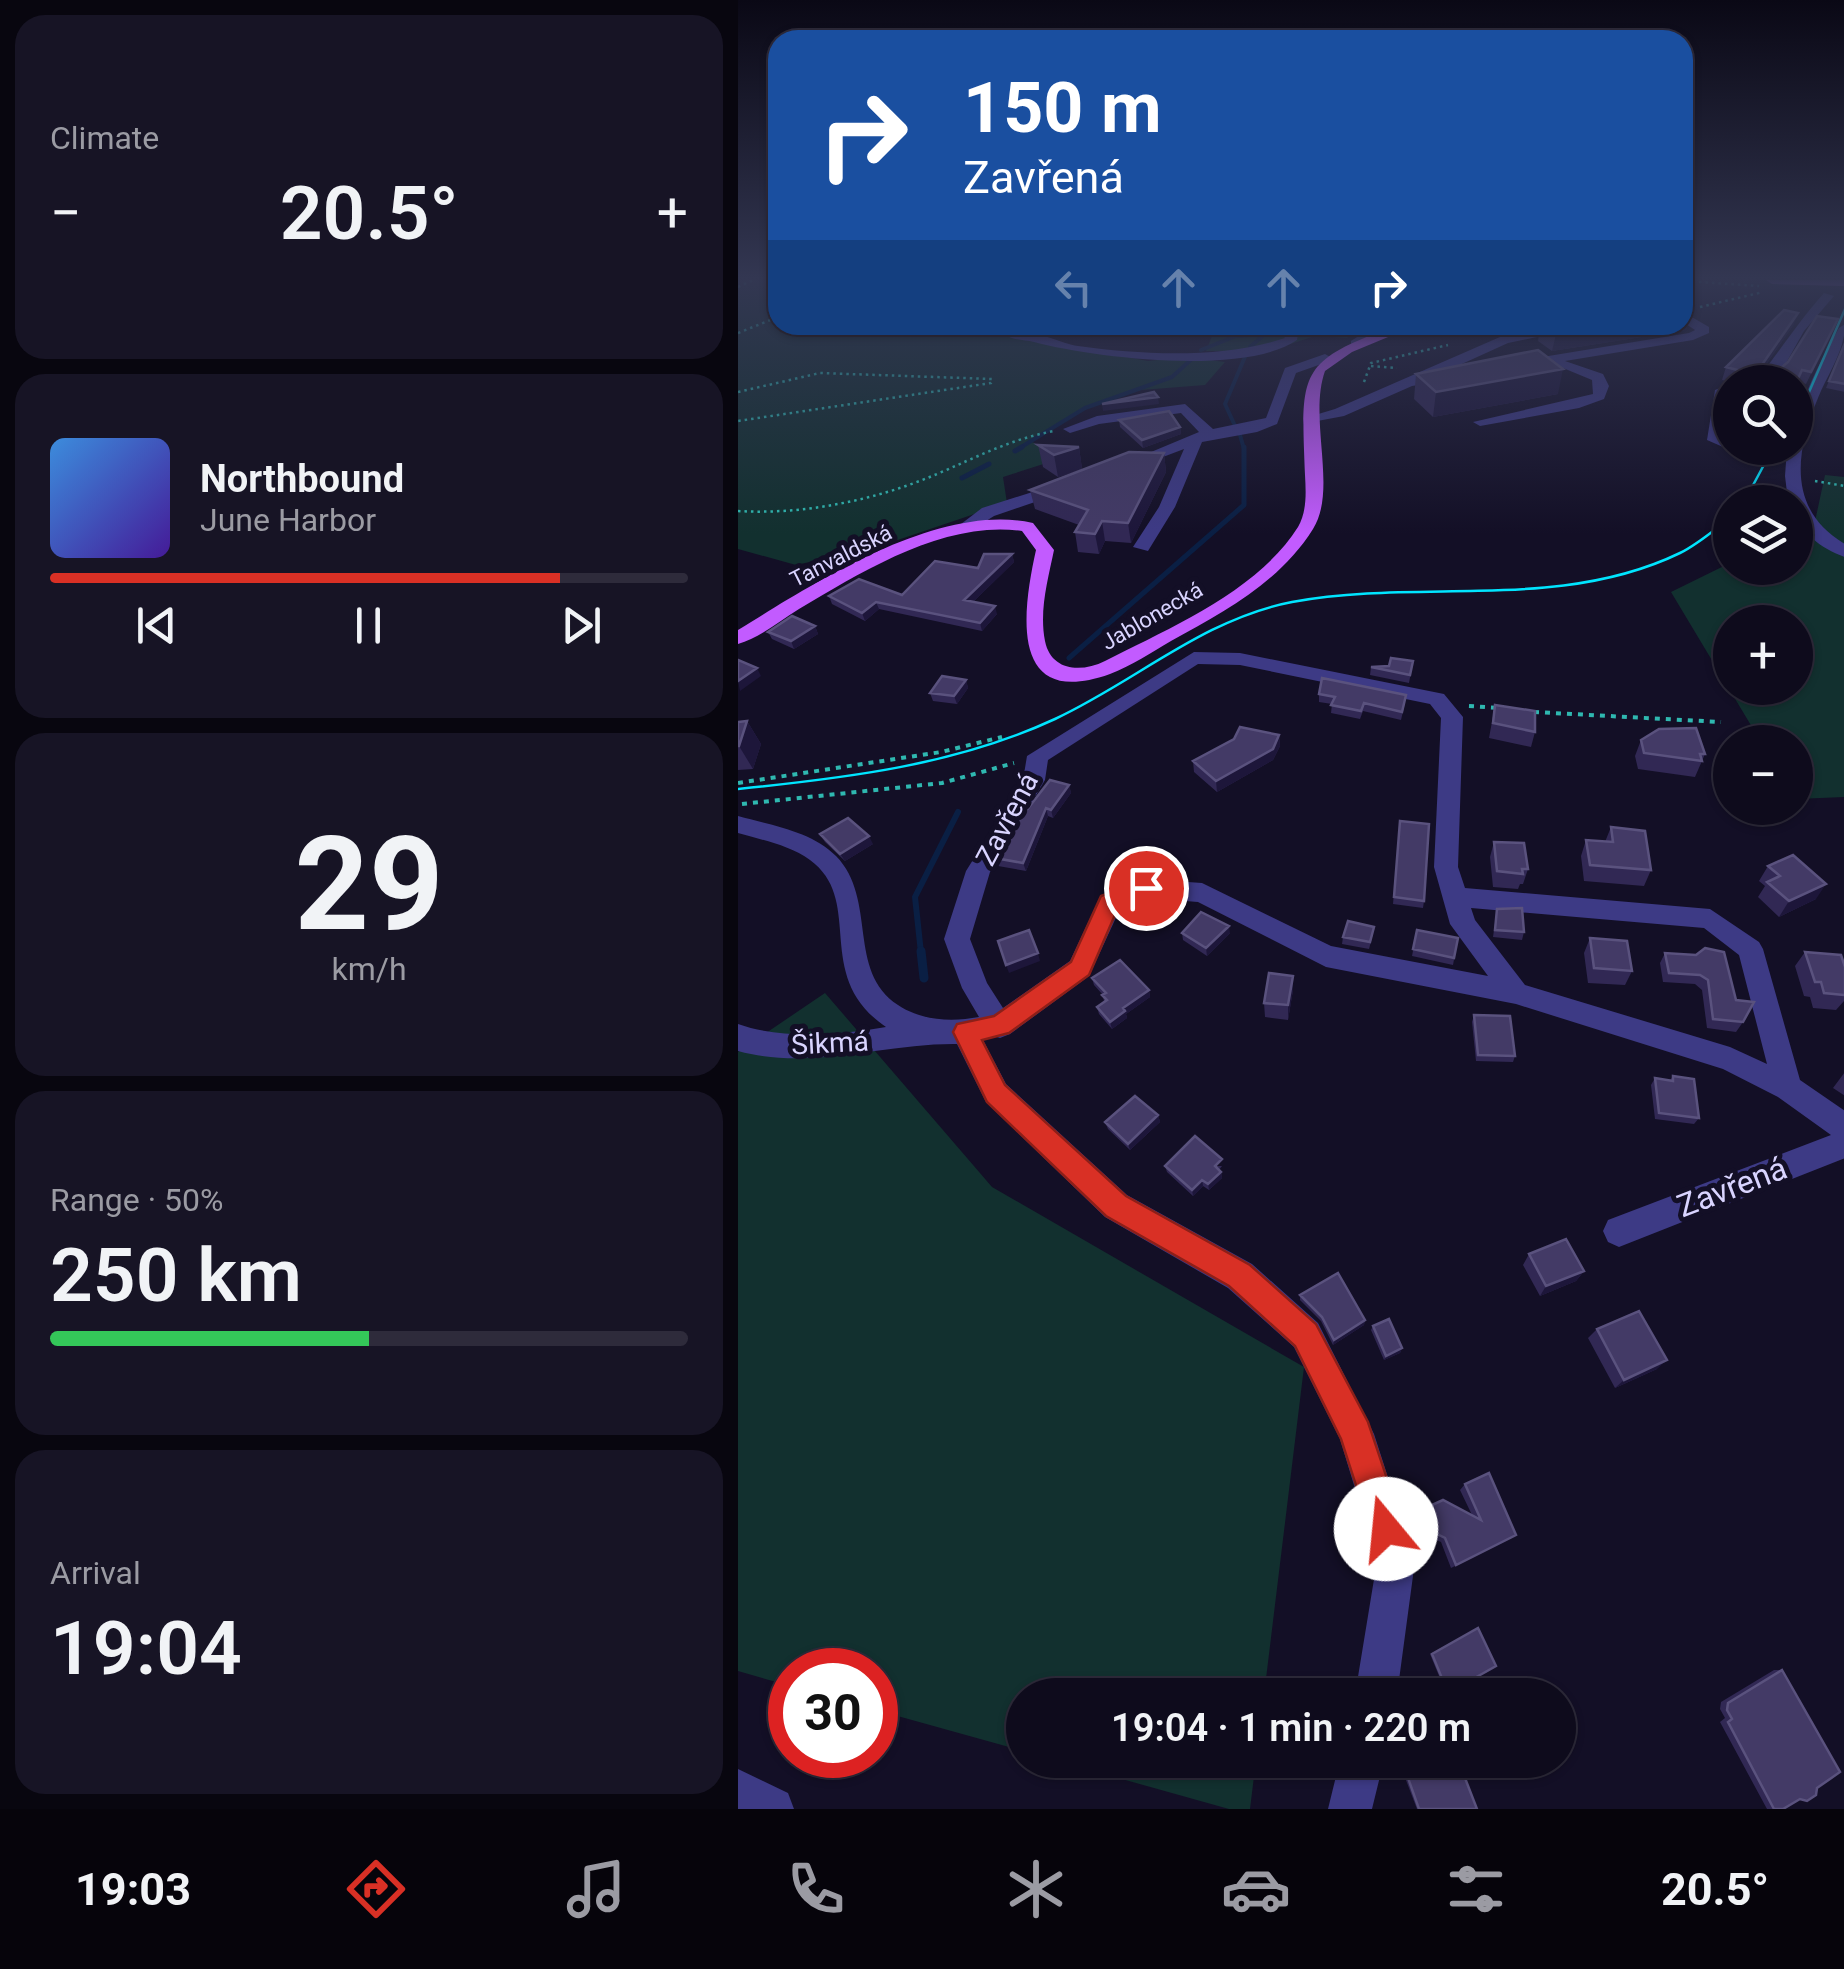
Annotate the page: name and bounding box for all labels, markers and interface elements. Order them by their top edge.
text: 150 m [963,67,1162,149]
icon: right [798,70,928,200]
text: Climate [50,119,159,157]
text: Zavřená [963,151,1124,204]
text: 20.5° [280,169,459,257]
text: − [50,181,81,245]
text: + [657,181,688,245]
icon: left [1046,260,1101,315]
icon: ahead [1151,260,1206,315]
icon: ahead [1256,260,1311,315]
icon: right [1361,260,1416,315]
map controls [1713,365,1813,825]
button: search [1713,365,1813,465]
text: Northbound [200,457,404,501]
button: layers [1713,485,1813,585]
text: June Harbor [200,501,376,539]
street label: Tanvaldská [786,520,896,592]
street label: Jablonecká [1097,577,1207,655]
icon: previous [129,598,184,653]
icon: pause [341,598,396,653]
icon: next [554,598,609,653]
button: + [1713,605,1813,705]
button: − [1713,725,1813,825]
street label: Zavřená [969,767,1045,871]
text: 29 [294,808,444,961]
pin [1104,846,1189,931]
icon: arrive [1119,861,1174,916]
text: km/h [331,950,407,988]
street label: Šikmá [790,1024,870,1062]
street label: Zavřená [1672,1149,1792,1225]
text: Range · 50% [50,1181,223,1219]
text: 250 km [50,1231,302,1319]
position arrow [1334,1477,1438,1581]
text: Arrival [50,1554,141,1592]
text: 19:04 [50,1604,242,1692]
speed limit sign: 30 [768,1648,898,1778]
text: 19:04 · 1 min · 220 m [1111,1706,1471,1750]
icon: directions [341,1854,411,1924]
icon: music [561,1854,631,1924]
icon: phone [781,1854,851,1924]
icon: climate [1001,1854,1071,1924]
icon: car [1221,1854,1291,1924]
icon: filters [1441,1854,1511,1924]
text: 19:03 [75,1863,191,1916]
text: 20.5° [1661,1863,1769,1916]

